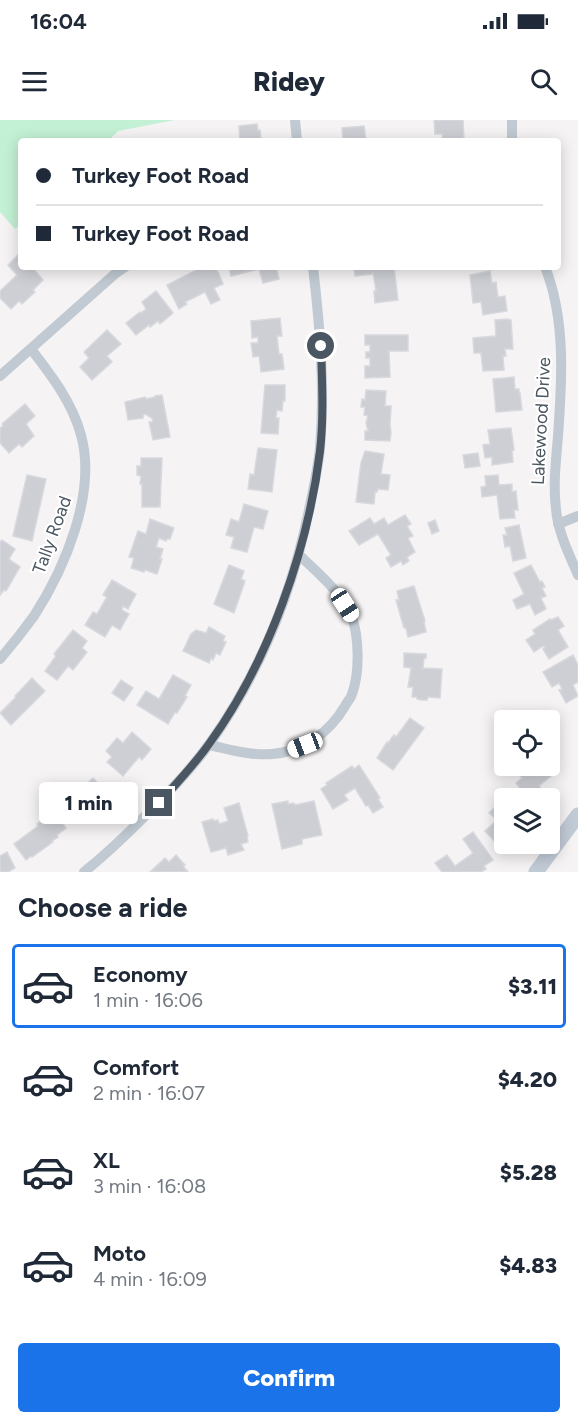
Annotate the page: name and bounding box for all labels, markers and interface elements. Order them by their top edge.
text: 16:04 [30,8,87,35]
icon: menu [18,65,51,98]
text: Ridey [253,65,325,98]
icon: search [527,65,560,98]
text: Turkey Foot Road [72,162,249,189]
text: Turkey Foot Road [72,220,249,247]
route start [307,332,334,359]
street label: Lakewood Drive [527,356,555,486]
street label: Tally Road [28,493,76,577]
car [328,585,362,625]
map controls [494,710,560,854]
button: locate [494,710,560,776]
car [285,730,325,760]
callout: 1 min [39,782,138,824]
button: layers [494,788,560,854]
route end [145,789,172,816]
text: 1 min [65,791,112,815]
text: Choose a ride [18,891,187,924]
icon: car [21,959,75,1013]
text: Economy [93,961,188,988]
text: $3.11 [508,973,557,1000]
text: 1 min · 16:06 [93,988,203,1012]
icon: car [21,1052,75,1106]
text: Comfort [93,1054,179,1081]
text: $4.20 [498,1066,557,1093]
text: 2 min · 16:07 [93,1081,205,1105]
icon: car [21,1145,75,1199]
text: XL [93,1147,120,1174]
text: $5.28 [500,1159,557,1186]
text: 3 min · 16:08 [93,1174,206,1198]
icon: car [21,1238,75,1292]
text: Moto [93,1240,146,1267]
text: $4.83 [499,1252,557,1279]
text: 4 min · 16:09 [93,1267,207,1291]
button: Confirm [18,1343,560,1412]

